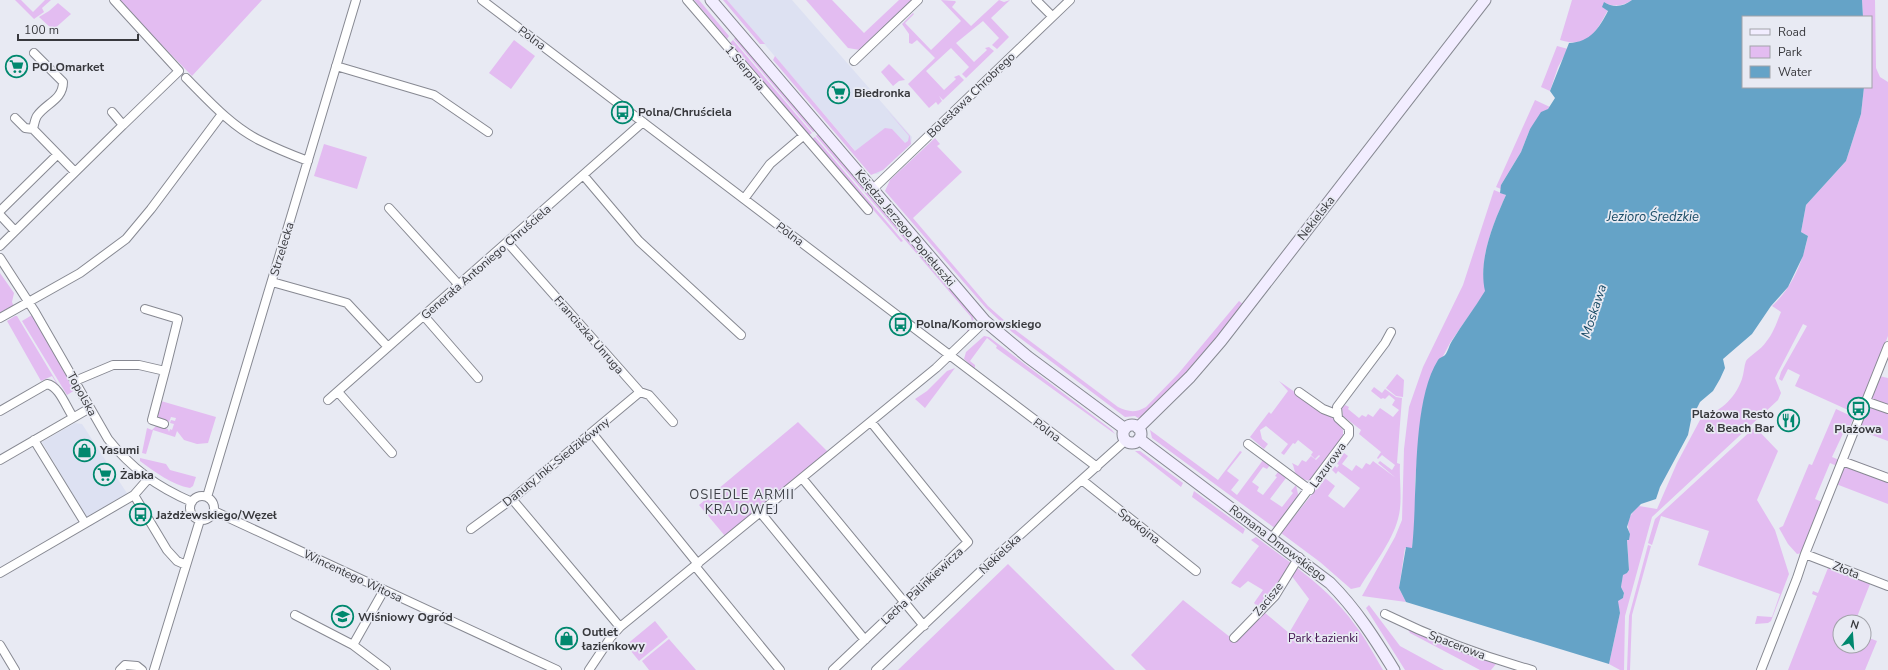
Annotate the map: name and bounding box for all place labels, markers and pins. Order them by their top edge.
supermarket icon: POLOmarket [3,54,29,80]
place label: POLOmarket [32,59,104,75]
supermarket icon: Biedronka [826,80,852,106]
place label: Biedronka [854,85,911,101]
bus stop icon: Polna/Chruściela [609,99,635,125]
place label: Polna/Chruściela [638,104,732,120]
bus stop icon: Polna/Komorowskiego [887,311,913,337]
place label: Polna/Komorowskiego [916,316,1041,332]
bus stop icon: Plażowa [1845,395,1871,421]
place label: Plażowa Resto & Beach Bar [1692,406,1774,436]
restaurant icon: Plażowa Resto & Beach Bar [1776,408,1802,434]
place label: Plażowa [1834,421,1882,437]
shop icon: Yasumi [71,437,97,463]
place label: Yasumi [99,442,139,458]
supermarket icon: Żabka [91,462,117,488]
place label: Żabka [120,467,154,483]
bus stop icon: Jażdżewskiego/Węzeł [127,502,153,528]
place label: Jażdżewskiego/Węzeł [155,507,277,523]
school or university icon: Wiśniowy Ogród [330,604,356,630]
place label: Wiśniowy Ogród [358,609,453,625]
place label: Outlet łazienkowy [581,624,645,654]
shop icon: Outlet łazienkowy [553,626,579,652]

